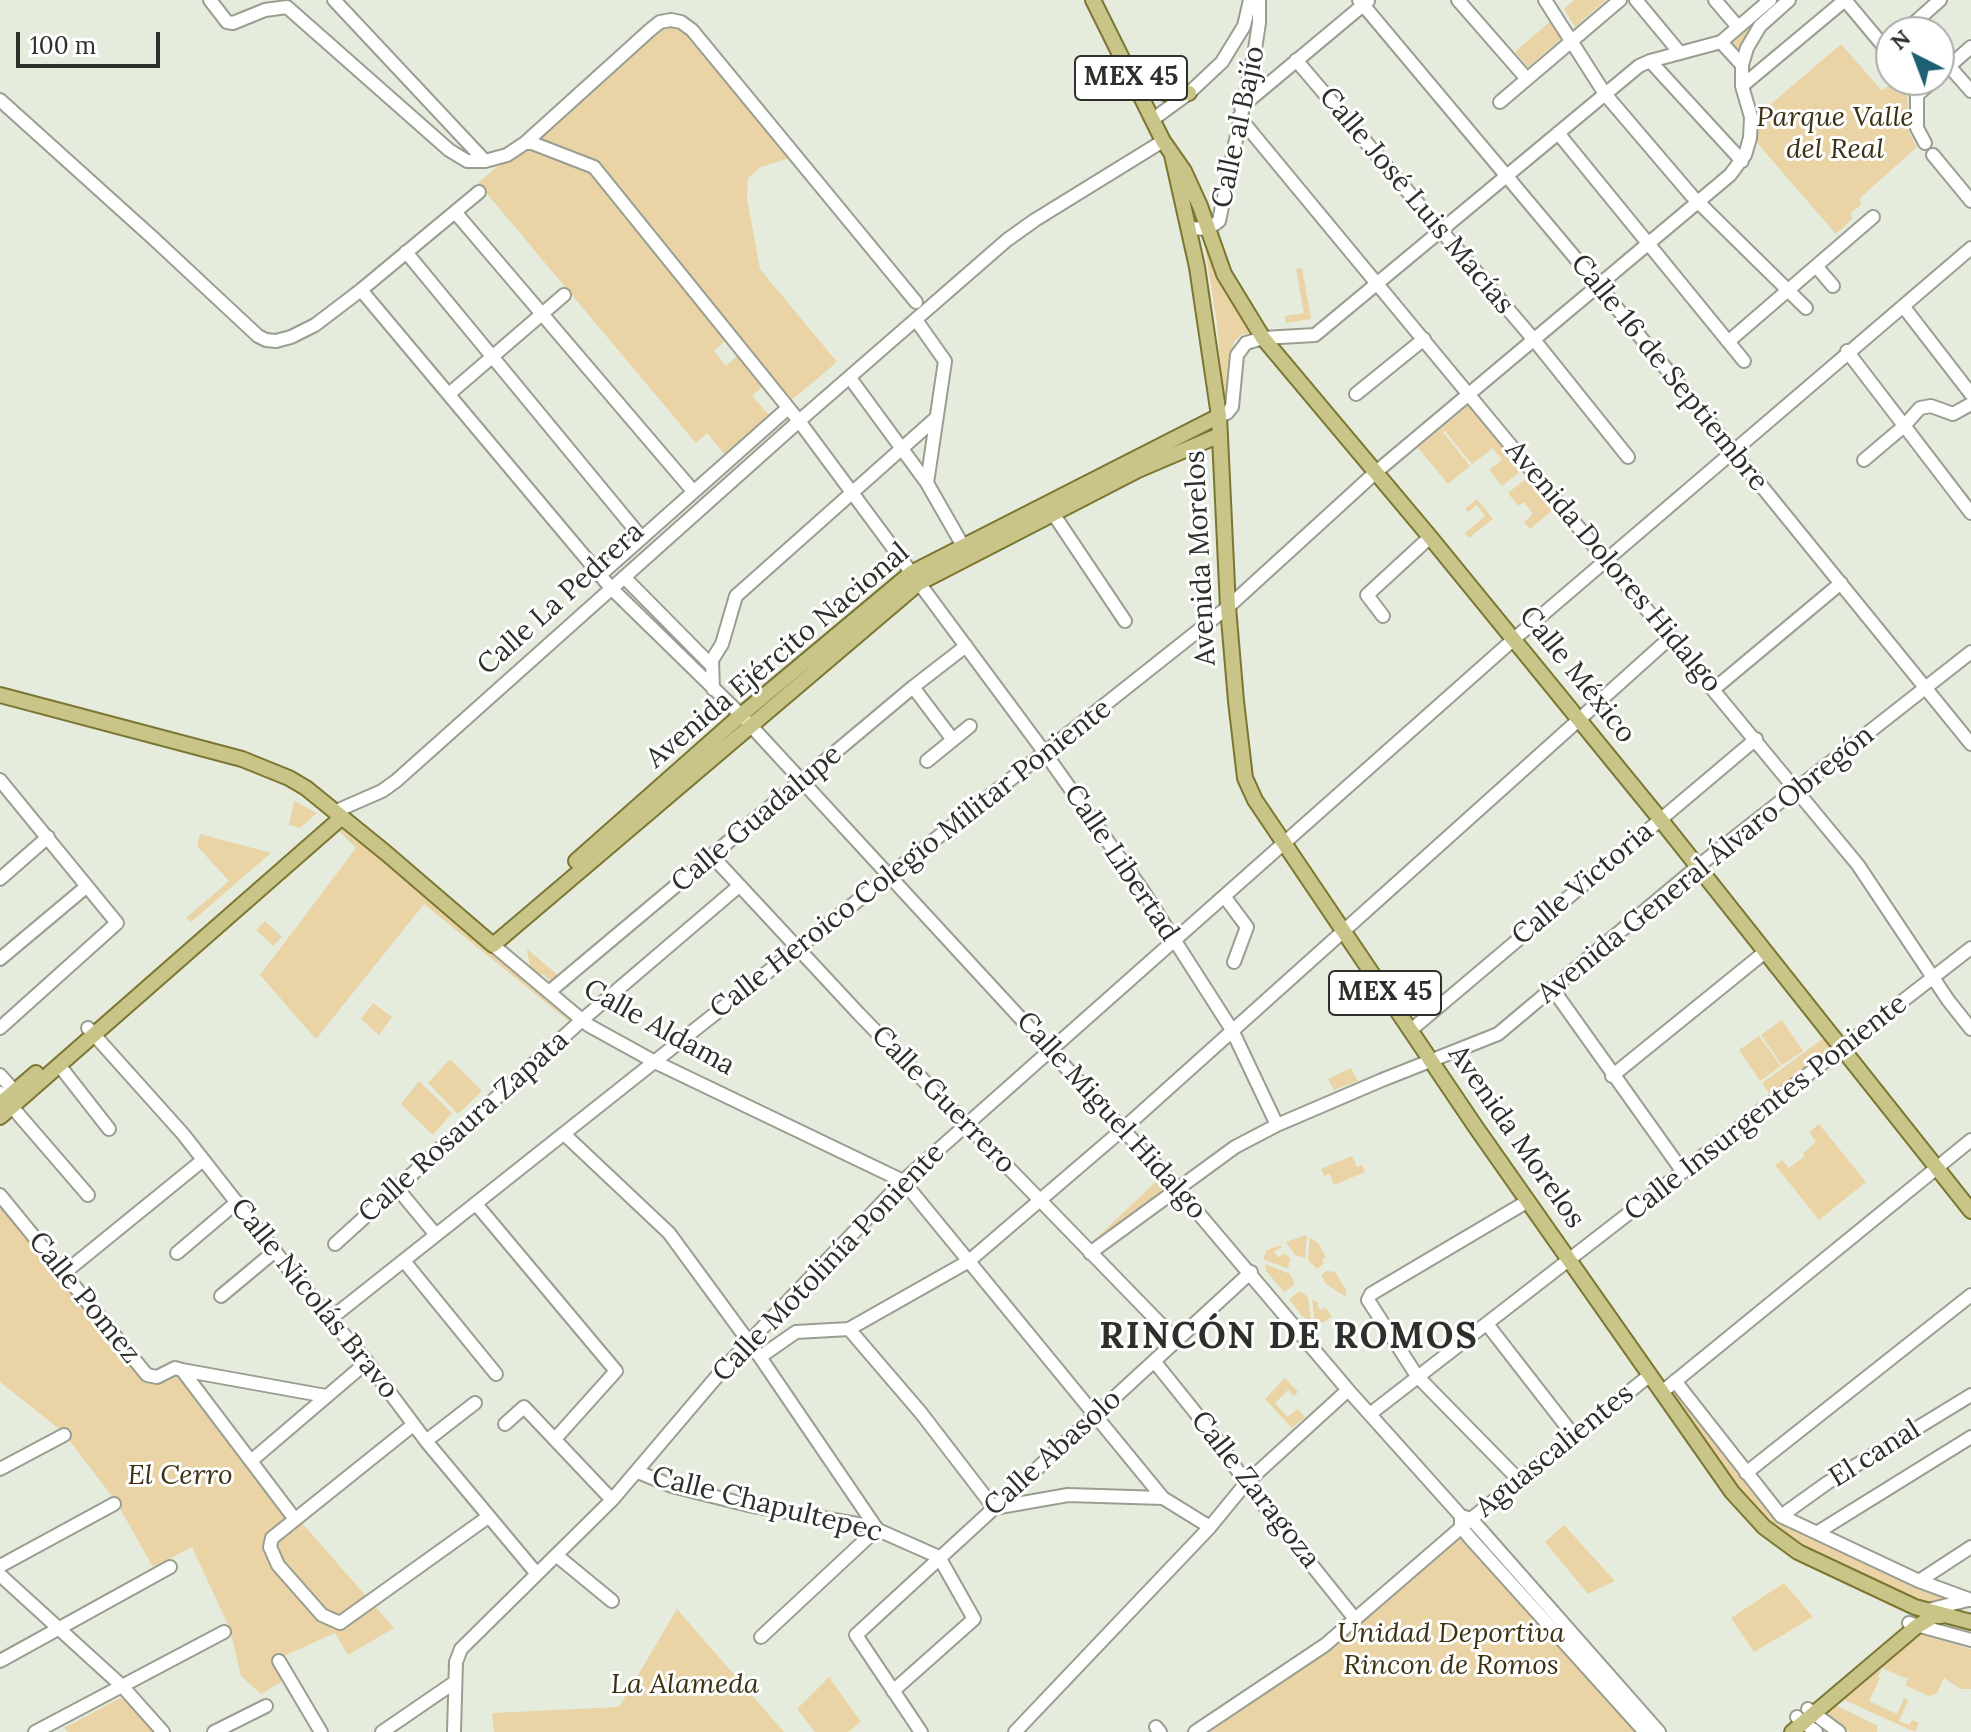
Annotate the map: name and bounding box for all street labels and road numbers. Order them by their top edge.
street label: Calle al Bajío [1205,43,1273,211]
road number: MEX 45 [1075,56,1187,100]
street label: Calle José Luis Macías [1311,81,1521,321]
street label: Calle 16 de Septiembre [1563,248,1775,498]
street label: Avenida Dolores Hidalgo [1498,434,1728,700]
street label: Avenida Morelos [1179,450,1223,666]
street label: Calle La Pedrera [471,515,651,683]
street label: Avenida Ejército Nacional [640,536,916,776]
street label: Calle México [1512,600,1642,750]
street label: Calle Heroico Colegio Militar Poniente [704,692,1118,1026]
street label: Avenida General Álvaro Obregón [1531,719,1881,1011]
street label: Calle Guadalupe [665,738,849,900]
street label: Calle Libertad [1056,778,1186,948]
street label: Calle Victoria [1506,815,1660,953]
road number: MEX 45 [1329,971,1441,1015]
street label: Calle Aldama [578,973,740,1083]
street label: Calle Insurgentes Poniente [1618,987,1914,1229]
street label: Calle Miguel Hidalgo [1009,1005,1213,1227]
street label: Calle Guerrero [864,1019,1022,1181]
street label: Calle Rosaura Zapata [352,1024,576,1230]
street label: Avenida Morelos [1440,1039,1592,1235]
street label: Calle Motolinía Poniente [706,1137,952,1389]
street label: Calle Nicolás Bravo [223,1192,405,1406]
street label: Calle Pomez [21,1225,147,1371]
street label: Aguascalientes [1470,1377,1640,1525]
street label: Calle Abasolo [977,1383,1129,1523]
street label: Calle Zaragoza [1183,1405,1327,1575]
street label: El canal [1823,1413,1927,1495]
street label: Calle Chapultepec [648,1460,886,1550]

